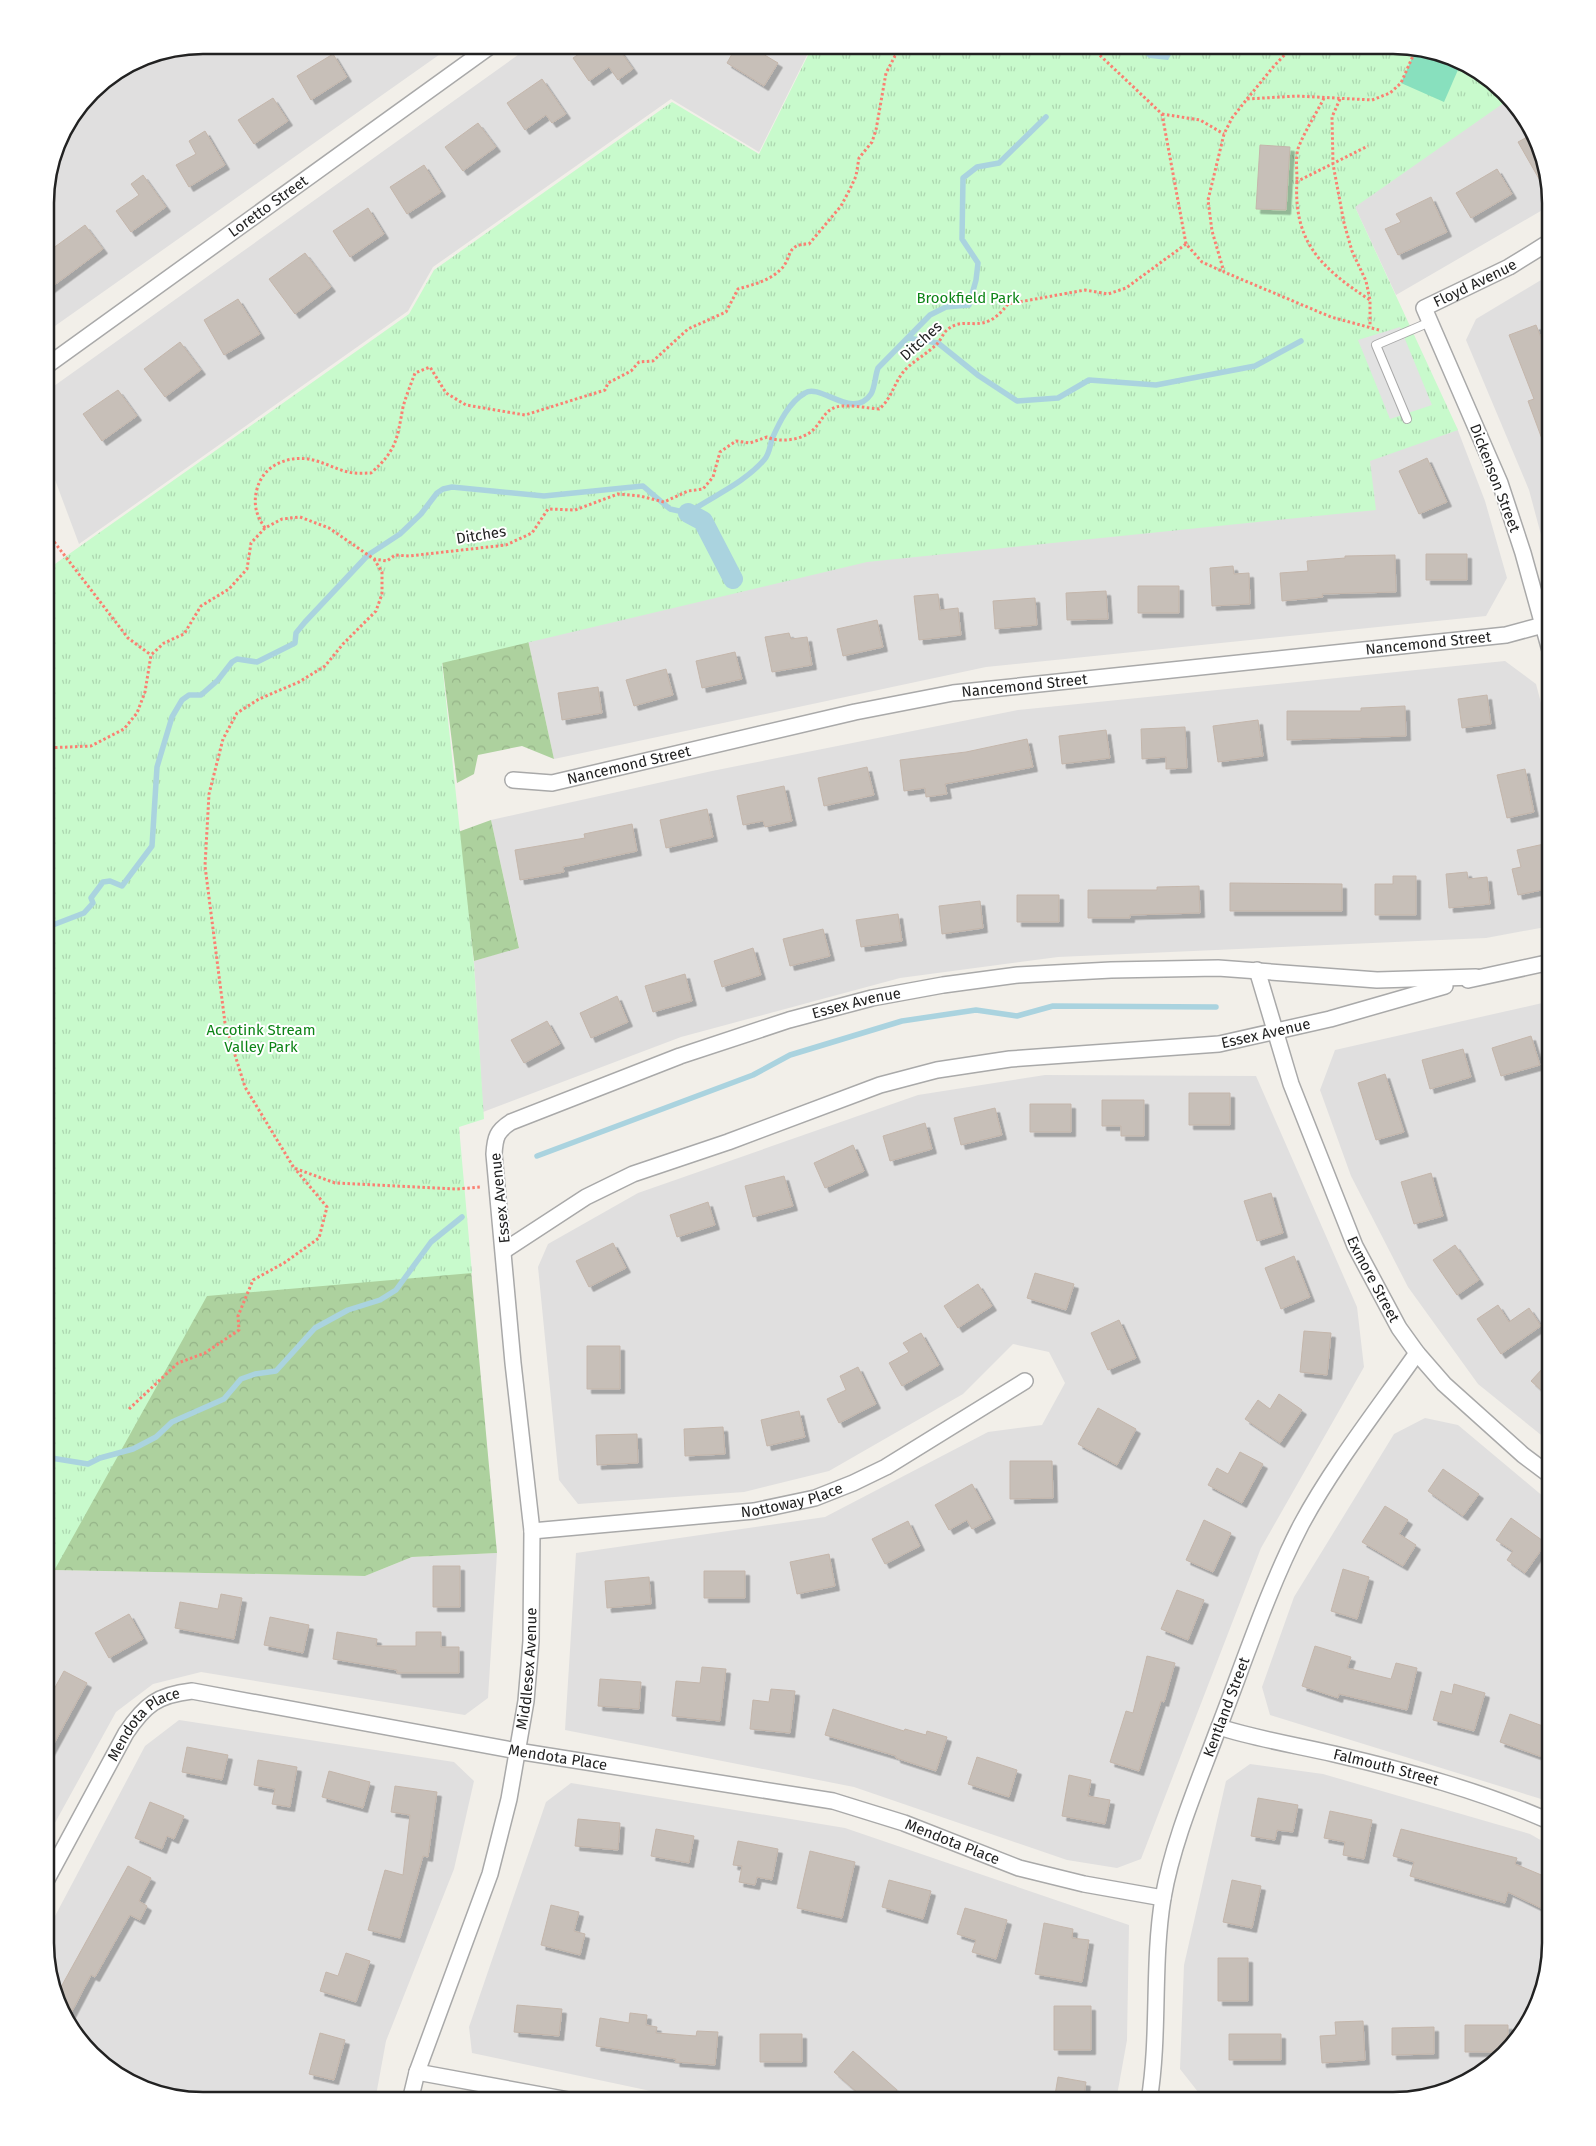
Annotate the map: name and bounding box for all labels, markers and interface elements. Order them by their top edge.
street label: Loretto Street [225,171,312,241]
street label: Floyd Avenue [1430,255,1520,311]
park label: Brookfield Park [916,289,1020,307]
street label: Ditches [896,318,946,364]
street label: Dickenson Street [1466,421,1524,535]
street label: Ditches [455,522,507,548]
street label: Nancemond Street [1364,628,1493,659]
street label: Nancemond Street [961,670,1089,701]
street label: Nancemond Street [565,742,693,788]
street label: Essex Avenue [810,984,902,1023]
street label: Essex Avenue [1219,1015,1312,1052]
park label: Accotink Stream Valley Park [206,1021,316,1056]
street label: Essex Avenue [486,1152,514,1244]
street label: Exmore Street [1343,1234,1404,1326]
street label: Nottoway Place [740,1479,845,1521]
street label: Middlesex Avenue [512,1608,540,1731]
street label: Kentland Street [1199,1654,1254,1760]
street label: Mendota Place [104,1684,182,1764]
street label: Mendota Place [507,1741,609,1774]
street label: Falmouth Street [1332,1745,1442,1790]
street label: Mendota Place [903,1815,1002,1869]

